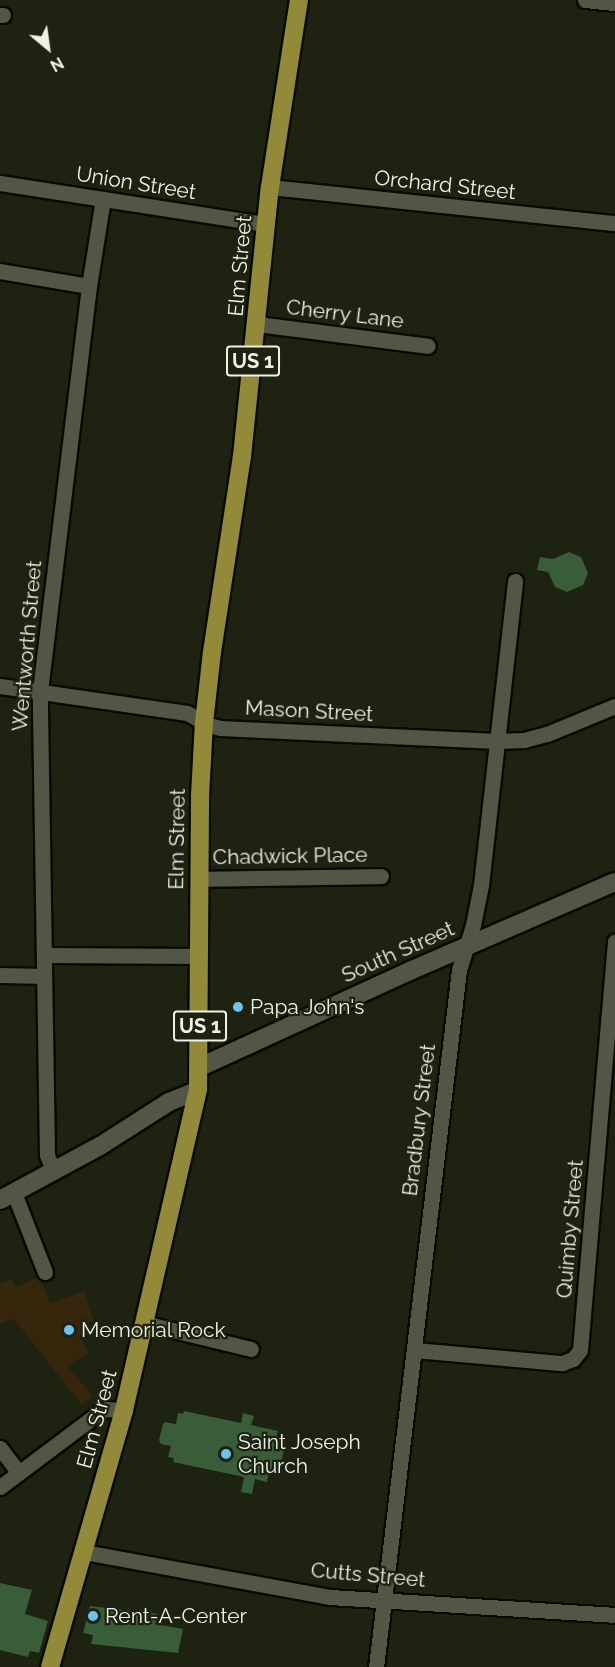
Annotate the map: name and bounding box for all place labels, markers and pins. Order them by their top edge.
place label: Papa John's [250,994,365,1020]
marker: Papa John's [231,1000,245,1014]
place label: Memorial Rock [81,1317,226,1343]
marker: Memorial Rock [62,1323,76,1337]
place label: Saint Joseph Church [238,1429,361,1479]
marker: Saint Joseph Church [219,1447,233,1461]
place label: Rent-A-Center [105,1603,247,1629]
marker: Rent-A-Center [86,1609,100,1623]

